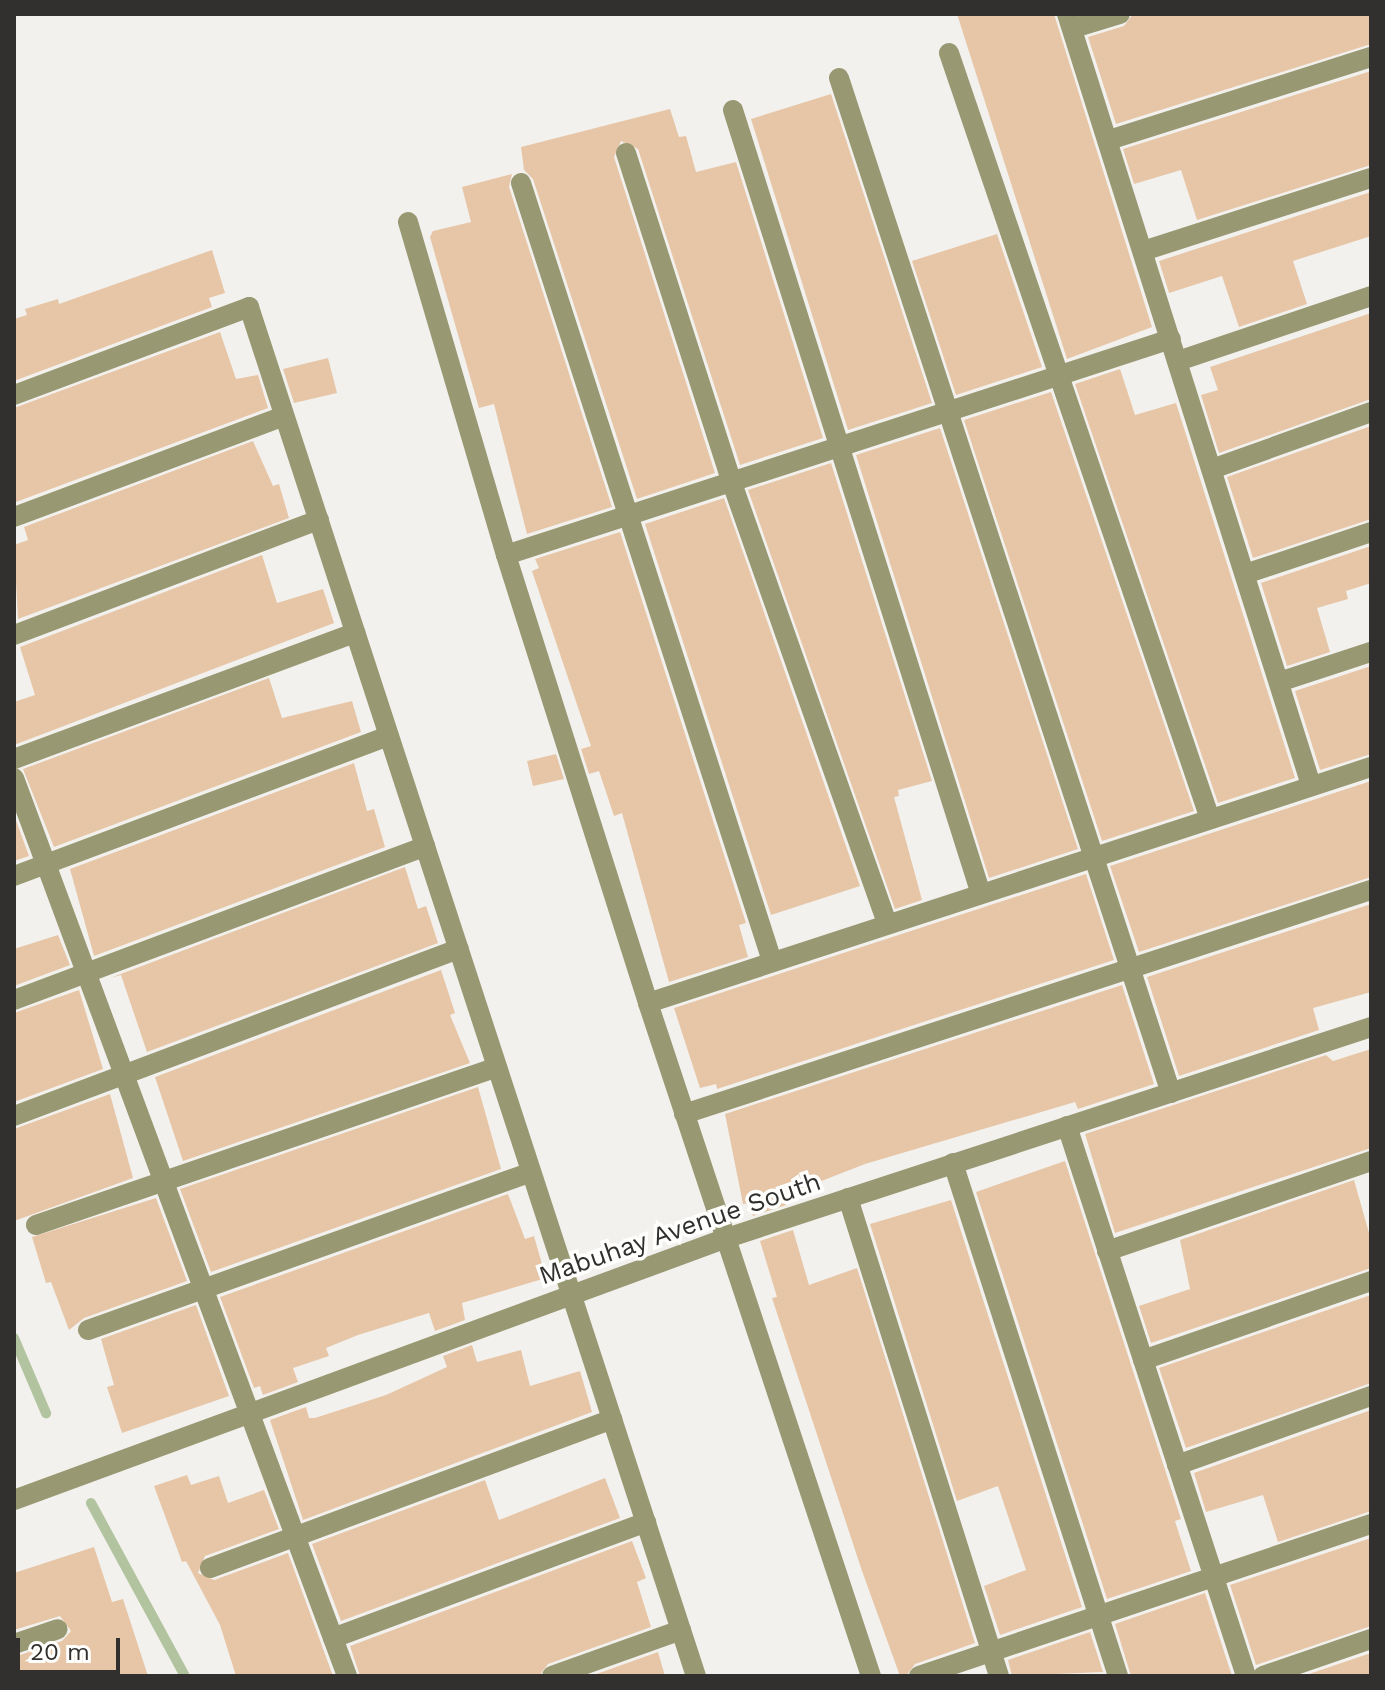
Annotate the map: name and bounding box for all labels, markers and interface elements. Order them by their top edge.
street label: Mabuhay Avenue South [534,1166,826,1292]
scale bar [20,1622,124,1672]
text: 20 m [30,1638,90,1666]

